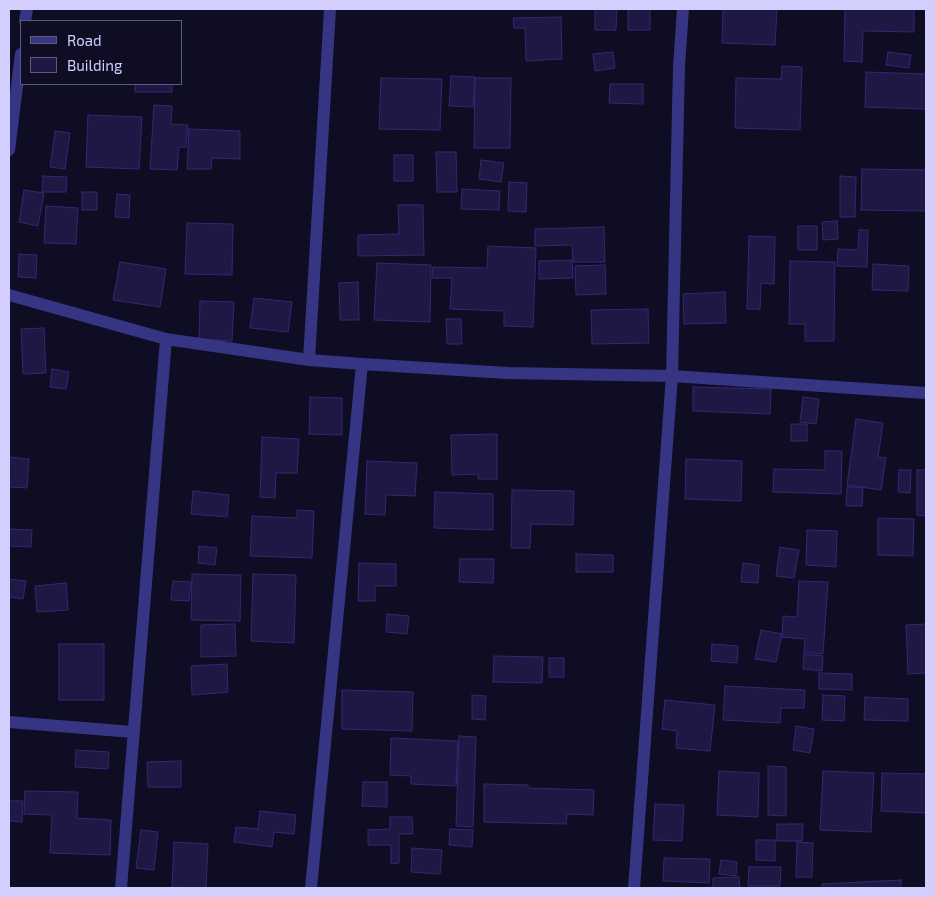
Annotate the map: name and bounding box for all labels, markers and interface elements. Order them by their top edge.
legend [20,20,182,85]
text: Road [67,31,102,49]
text: Building [67,56,122,74]

